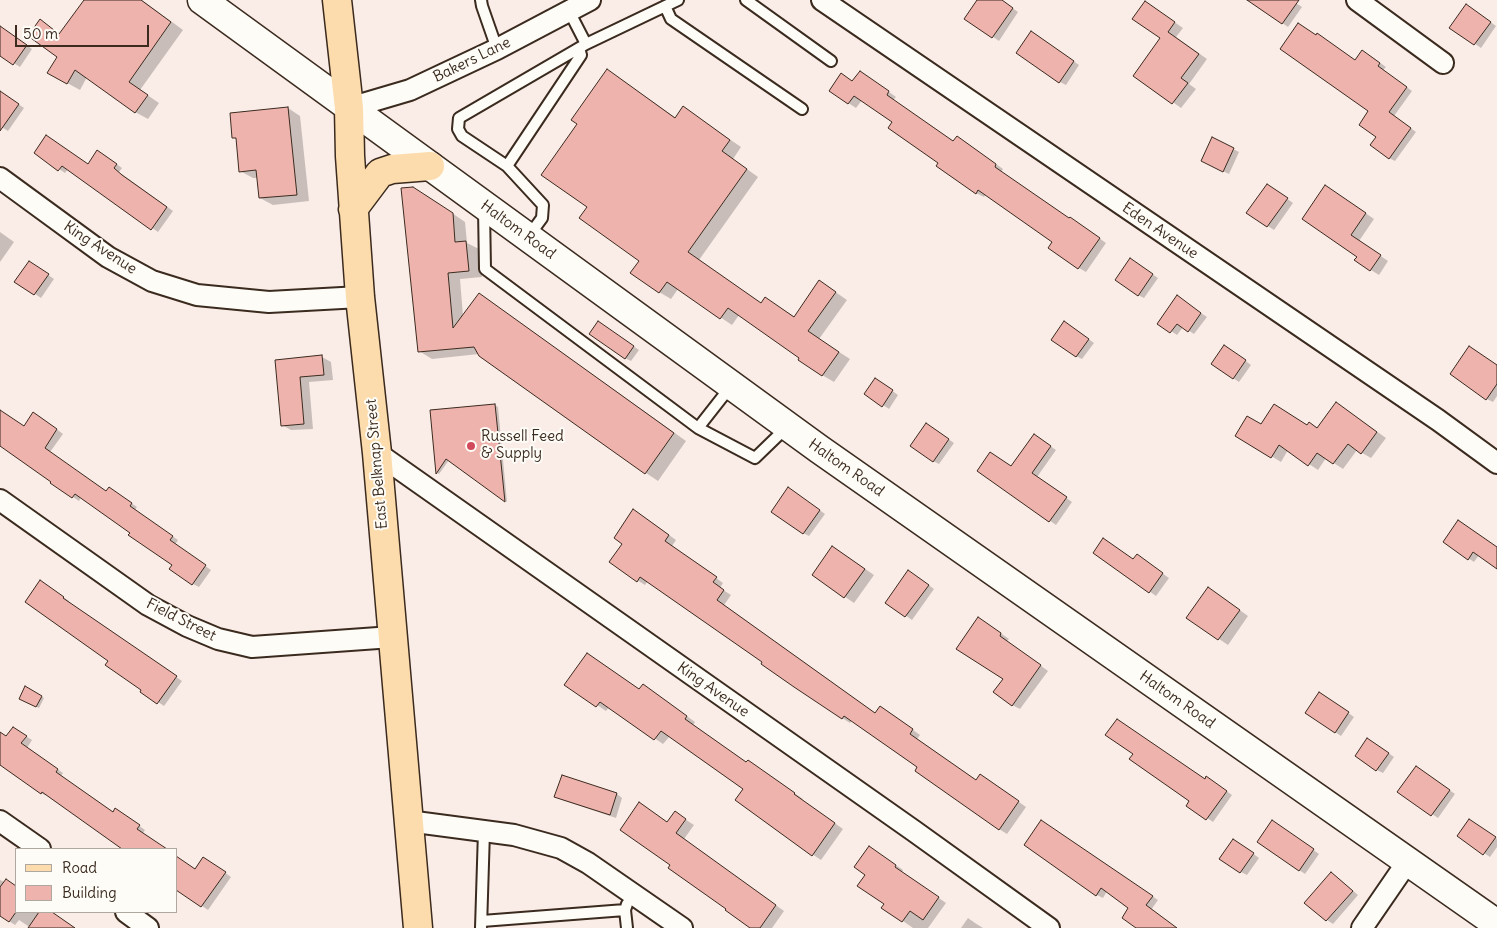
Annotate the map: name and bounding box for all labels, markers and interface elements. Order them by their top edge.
scale bar [18,15,151,47]
text: 50 m [23,24,58,43]
street label: Bakers Lane [430,34,514,86]
street label: Haltom Road [477,197,559,263]
street label: Eden Avenue [1119,199,1201,263]
street label: King Avenue [60,218,140,278]
street label: East Belknap Street [362,398,392,530]
place label: Russell Feed & Supply [481,428,564,463]
street label: Haltom Road [805,435,887,501]
marker: Russell Feed & Supply [465,440,477,452]
street label: Field Street [143,595,219,645]
street label: King Avenue [674,659,752,721]
street label: Haltom Road [1136,667,1218,733]
legend [15,848,178,913]
text: Road [62,858,97,877]
text: Building [62,883,117,902]

